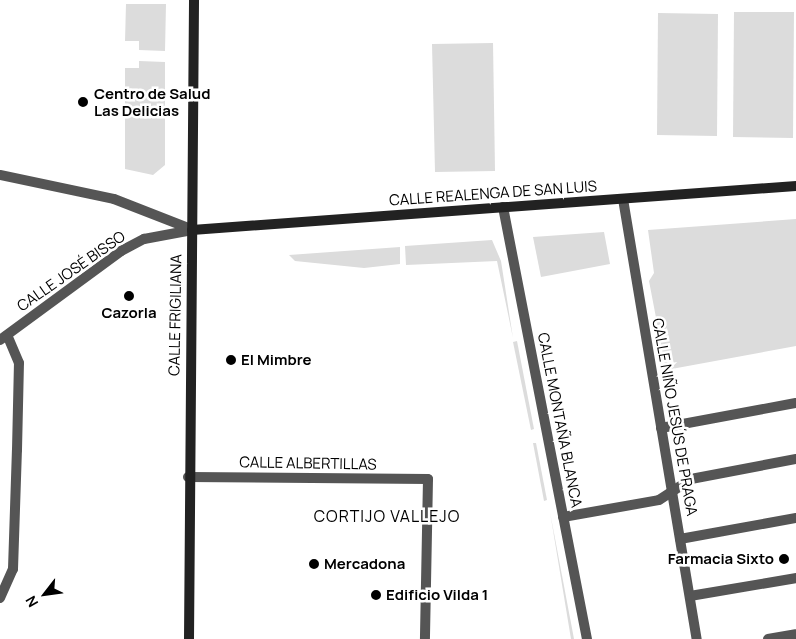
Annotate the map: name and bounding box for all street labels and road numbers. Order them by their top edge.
street label: CALLE REALENGA DE SAN LUIS [389,177,597,209]
street label: CALLE JOSÉ BISSO [14,227,128,315]
street label: CALLE FRIGILIANA [165,254,185,376]
street label: CALLE NIÑO JESÚS DE PRAGA [649,317,701,517]
street label: CALLE MONTAÑA BLANCA [534,331,586,509]
street label: CALLE ALBERTILLAS [239,453,377,473]

